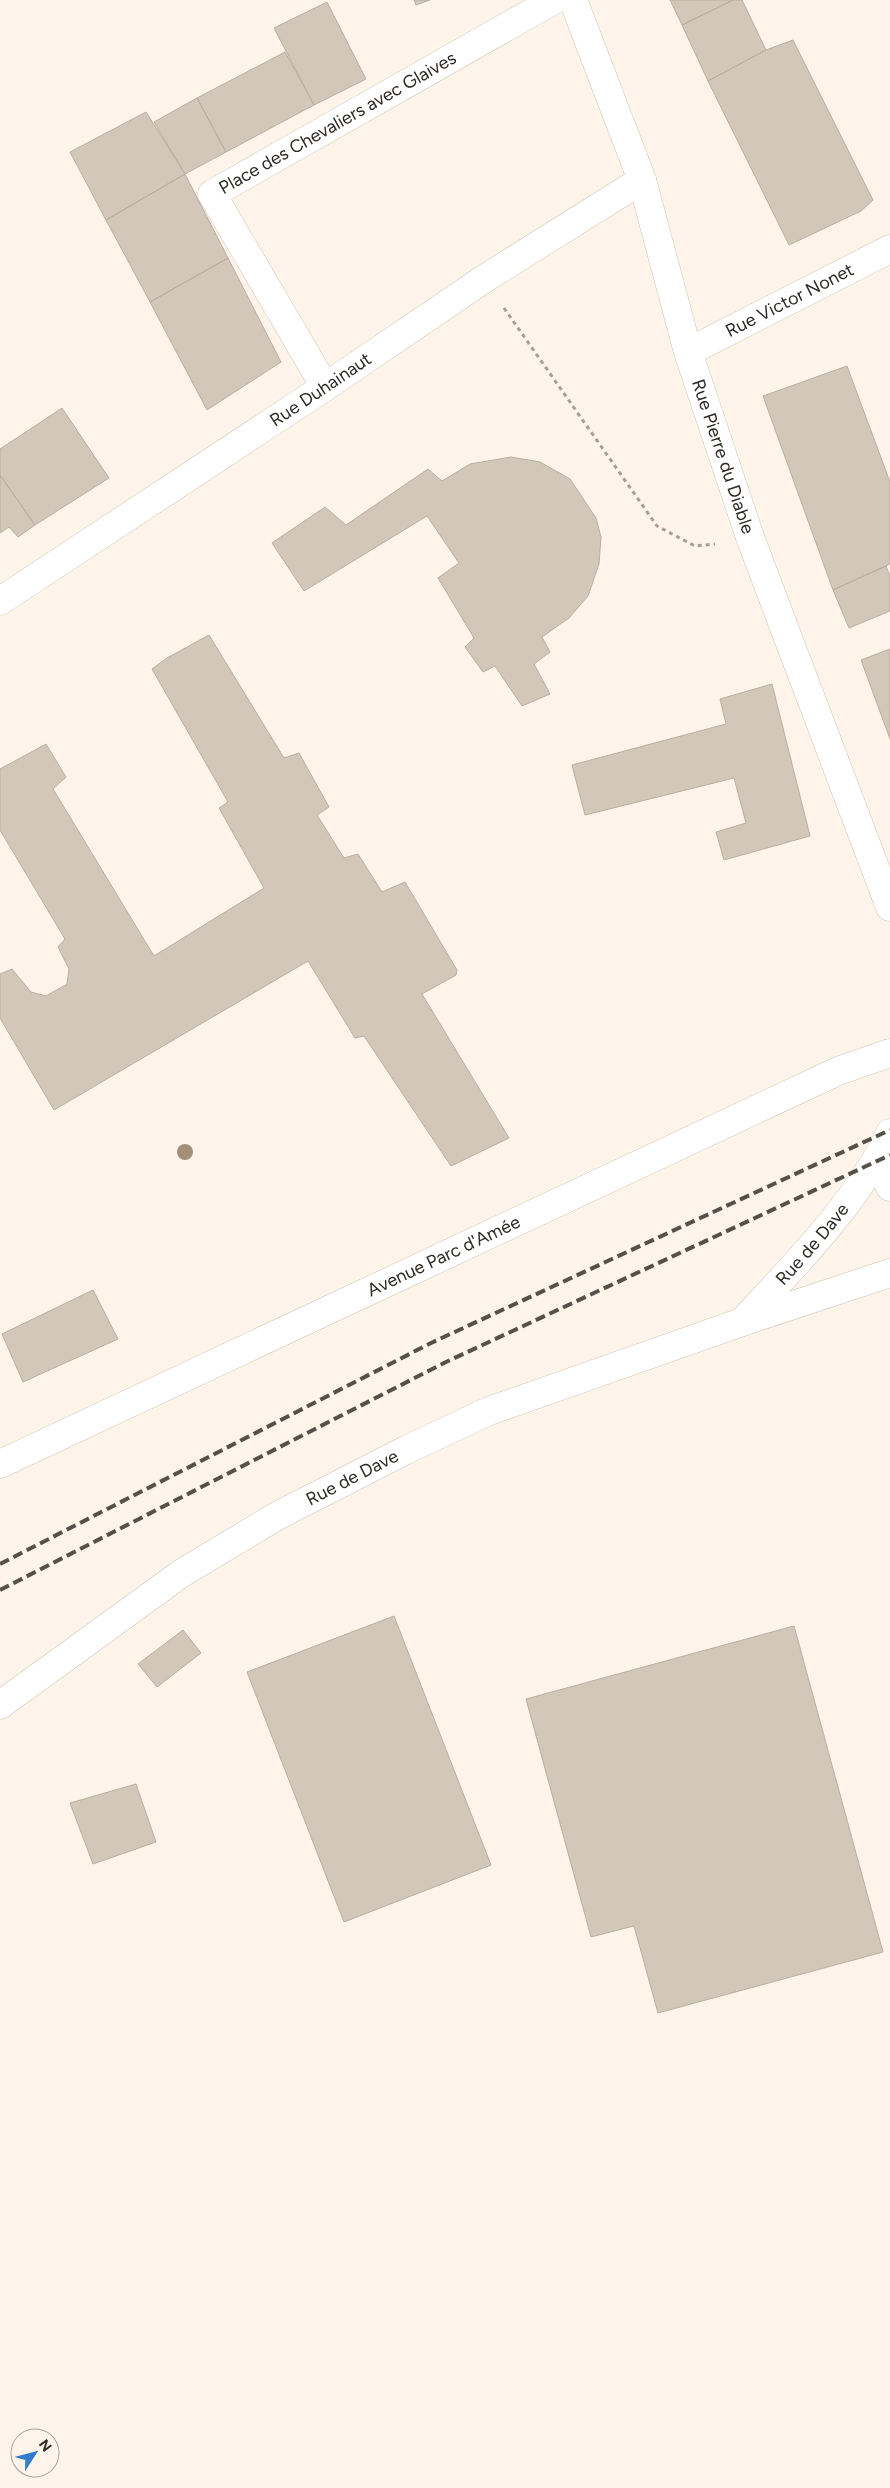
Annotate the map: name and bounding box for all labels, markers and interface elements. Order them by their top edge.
street label: Place des Chevaliers avec Glaives [215,47,460,199]
street label: Rue Victor Nonet [722,258,857,342]
street label: Rue Duhainaut [266,348,376,431]
street label: Rue Pierre du Diable [687,376,759,537]
street label: Rue de Dave [771,1199,854,1290]
street label: Avenue Parc d'Amée [364,1211,524,1301]
street label: Rue de Dave [302,1445,402,1510]
north arrow [10,2428,60,2478]
text: N [35,2436,55,2455]

